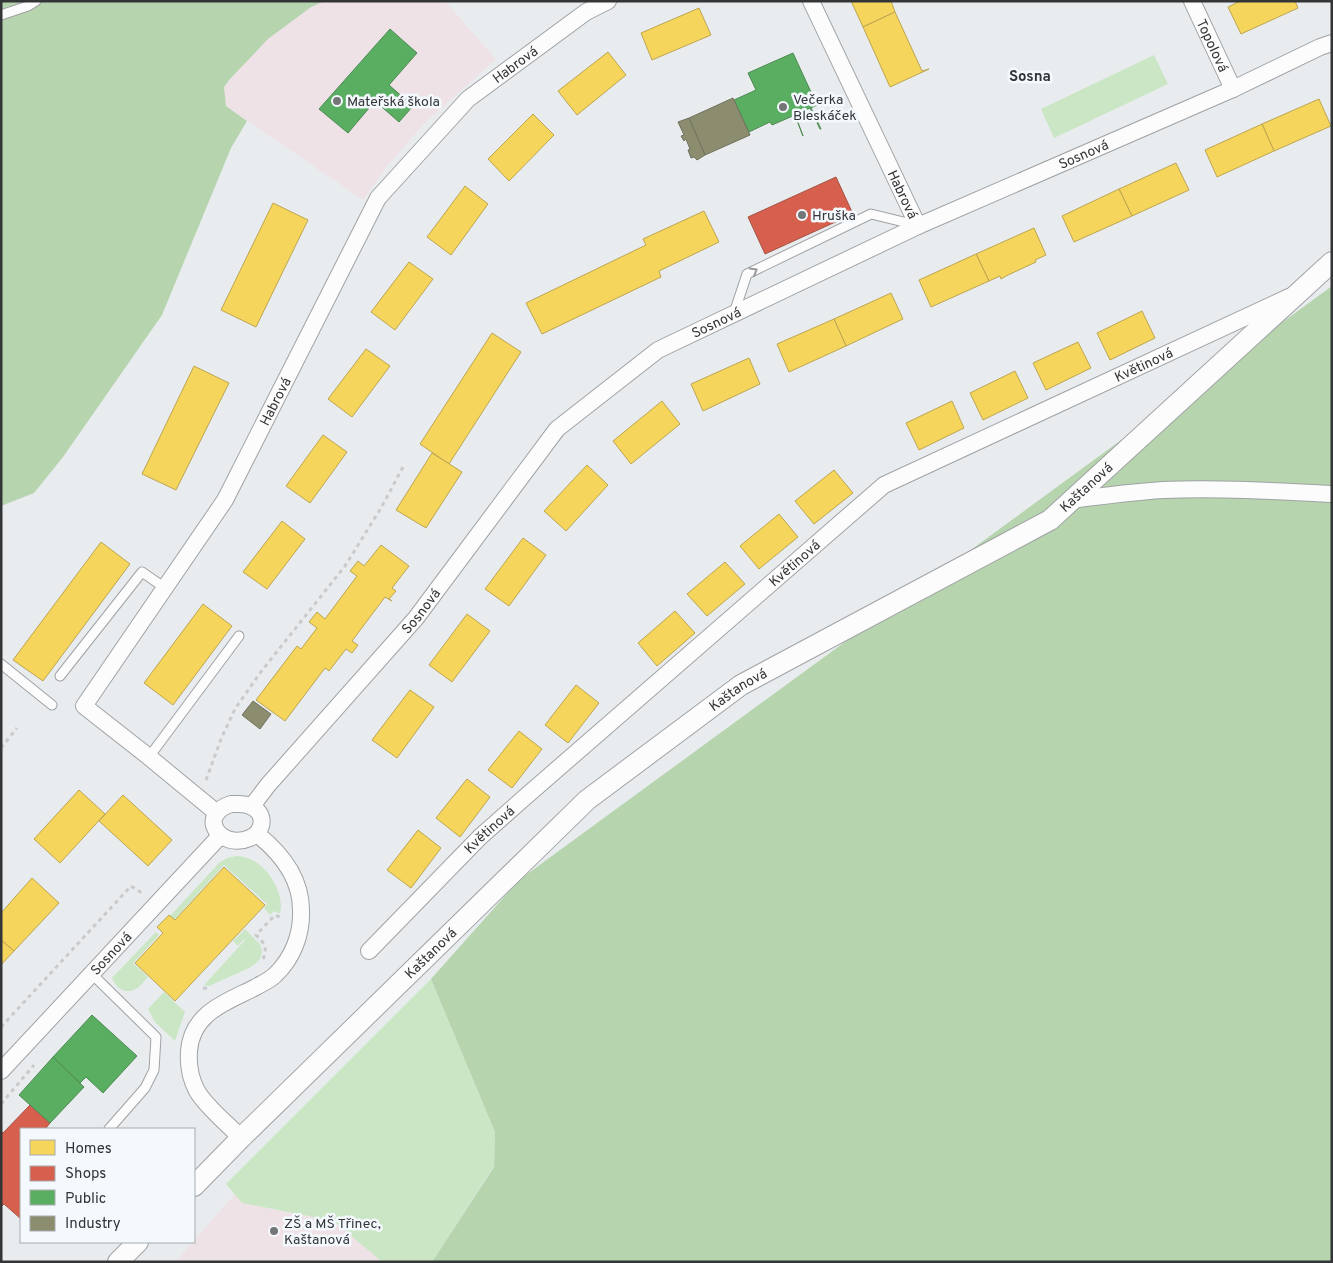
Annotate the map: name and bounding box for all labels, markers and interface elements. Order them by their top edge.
street label: Topolová [1192,17,1231,75]
street label: Habrová [490,43,542,88]
district label: Sosna [1009,68,1051,87]
place label: Večerka Bleskáček [793,92,857,125]
place label: Mateřská škola [347,94,440,111]
marker: Mateřská škola [331,95,343,107]
marker: Večerka Bleskáček [777,101,789,113]
street label: Sosnová [1056,137,1112,174]
street label: Habrová [883,168,920,222]
place label: Hruška [812,208,856,225]
marker: Hruška [796,209,808,221]
one-way arrow [749,267,758,277]
street label: Sosnová [689,305,744,343]
street label: Květinová [1112,345,1176,387]
street label: Habrová [257,375,296,429]
street label: Kaštanová [1057,460,1117,517]
street label: Květinová [766,537,824,591]
street label: Sosnová [399,586,445,638]
street label: Kaštanová [706,666,770,716]
street label: Květinová [461,803,519,858]
street label: Kaštanová [402,925,461,983]
street label: Sosnová [88,929,136,979]
legend [20,1128,195,1243]
text: Homes [65,1140,112,1159]
text: Shops [65,1165,106,1184]
text: Public [65,1190,106,1209]
text: Industry [65,1215,121,1234]
place label: ZŠ a MŠ Třinec, Kaštanová [284,1215,381,1249]
marker: ZŠ a MŠ Třinec, Kaštanová [268,1225,280,1237]

